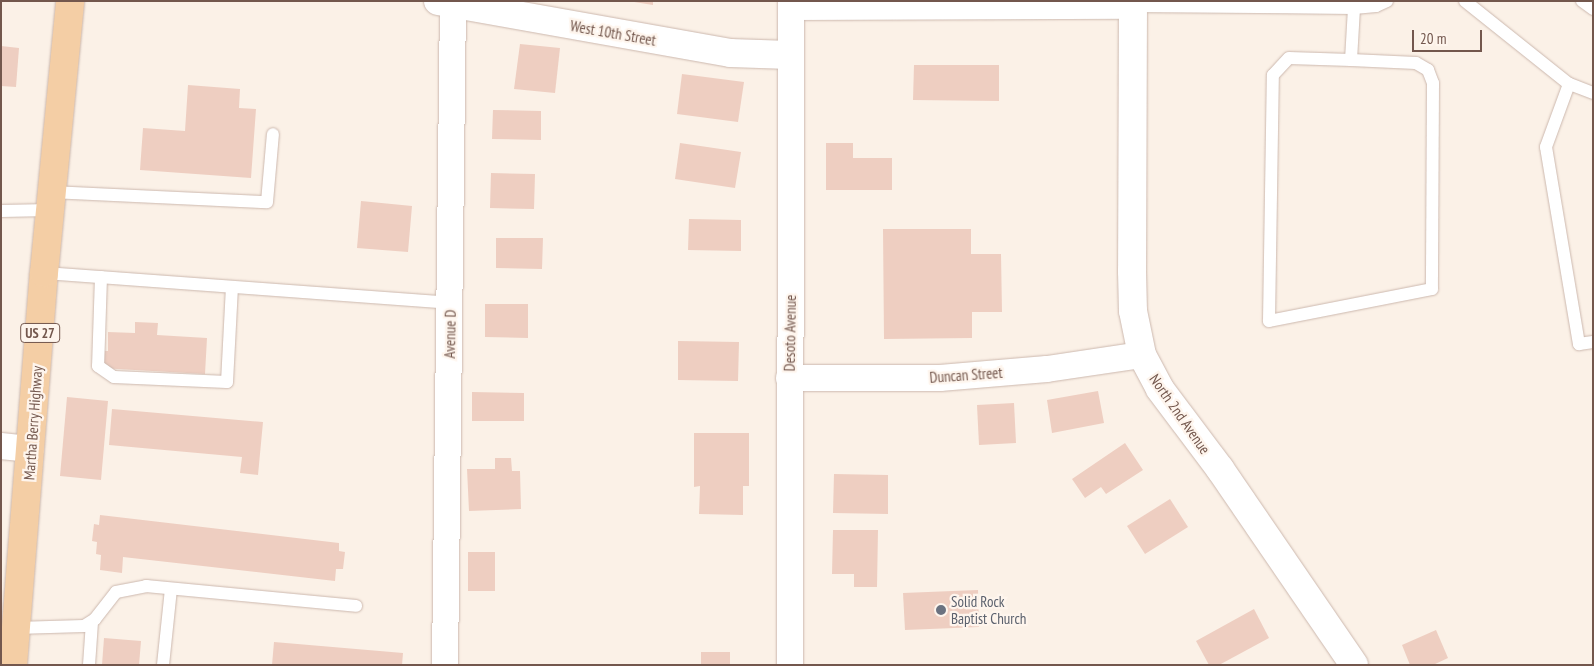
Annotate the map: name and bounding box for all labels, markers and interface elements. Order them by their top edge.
street label: West 10th Street [569,17,657,49]
scale bar [1414,20,1484,52]
text: 20 m [1420,29,1446,48]
street label: Desoto Avenue [780,294,800,372]
street label: Avenue D [441,309,459,359]
road number: US 27 [20,322,60,344]
street label: Duncan Street [929,363,1003,387]
street label: Martha Berry Highway [20,365,46,481]
street label: North 2nd Avenue [1146,370,1214,458]
place label: Solid Rock Baptist Church [951,592,1026,627]
marker: Solid Rock Baptist Church [935,604,947,616]

